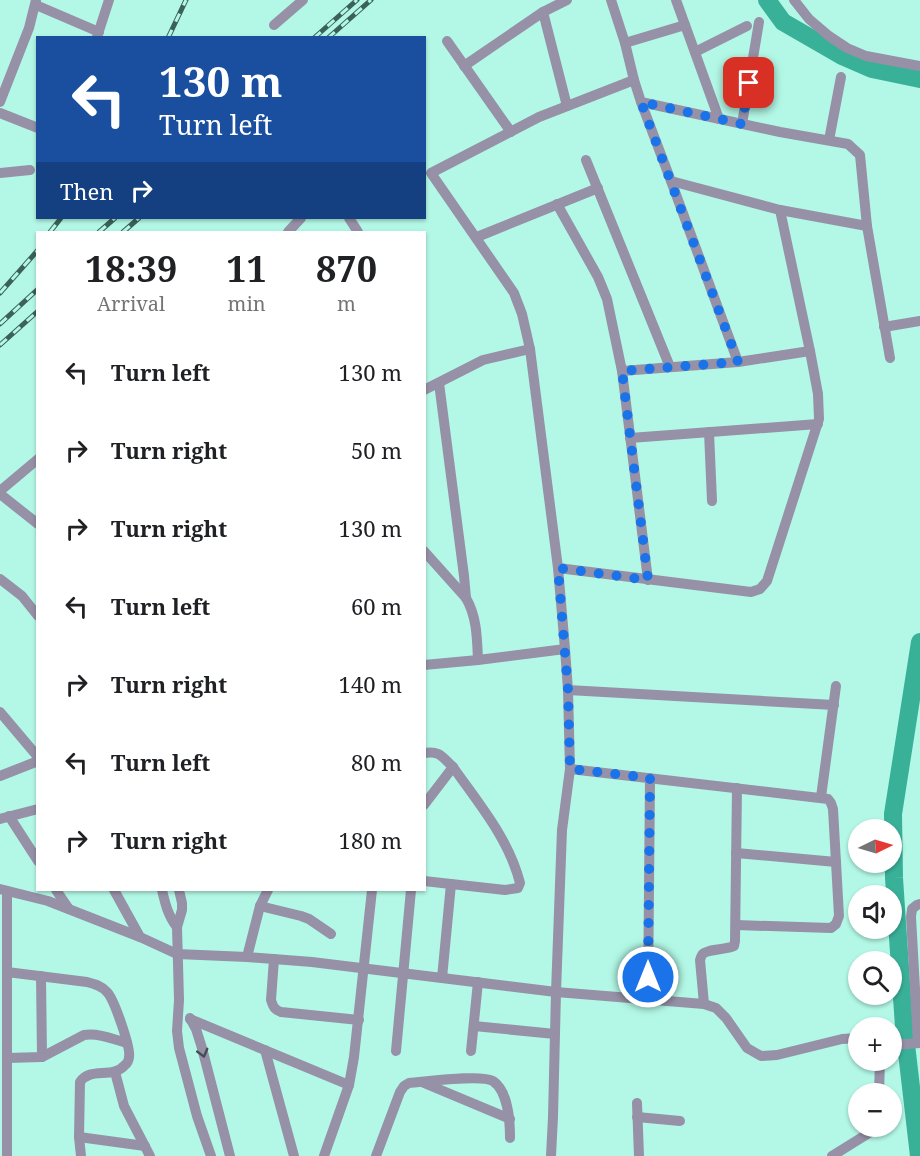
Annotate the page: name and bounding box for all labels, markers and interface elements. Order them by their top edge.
text: 130 m [159,52,283,109]
pin [723,57,774,108]
icon: left [60,60,138,138]
icon: arrive [732,66,765,99]
text: Turn left [159,106,272,143]
icon: right [125,174,158,207]
text: Then [60,176,113,206]
text: 18:39 [85,244,177,293]
text: 11 [226,244,267,293]
text: 870 [316,244,377,293]
text: Arrival [97,290,165,317]
text: min [228,290,266,317]
text: m [337,290,356,317]
icon: left [60,356,93,389]
text: Turn left [111,357,210,387]
text: 130 m [339,357,402,387]
icon: right [60,434,93,467]
text: Turn right [111,435,227,465]
text: 50 m [351,435,402,465]
icon: right [60,512,93,545]
text: Turn right [111,513,227,543]
text: 130 m [339,513,402,543]
icon: left [60,590,93,623]
text: Turn left [111,591,210,621]
text: 60 m [351,591,402,621]
icon: right [60,668,93,701]
text: Turn right [111,669,227,699]
text: 140 m [339,669,402,699]
icon: left [60,746,93,779]
text: Turn left [111,747,210,777]
text: 80 m [351,747,402,777]
north arrow [848,819,902,873]
map controls [848,819,902,1137]
icon: right [60,824,93,857]
text: Turn right [111,825,227,855]
text: 180 m [339,825,402,855]
button: sound [848,885,902,939]
position arrow [616,945,680,1009]
button: search [848,951,902,1005]
button: + [848,1017,902,1071]
one-way arrow [196,1048,209,1058]
button: − [848,1083,902,1137]

